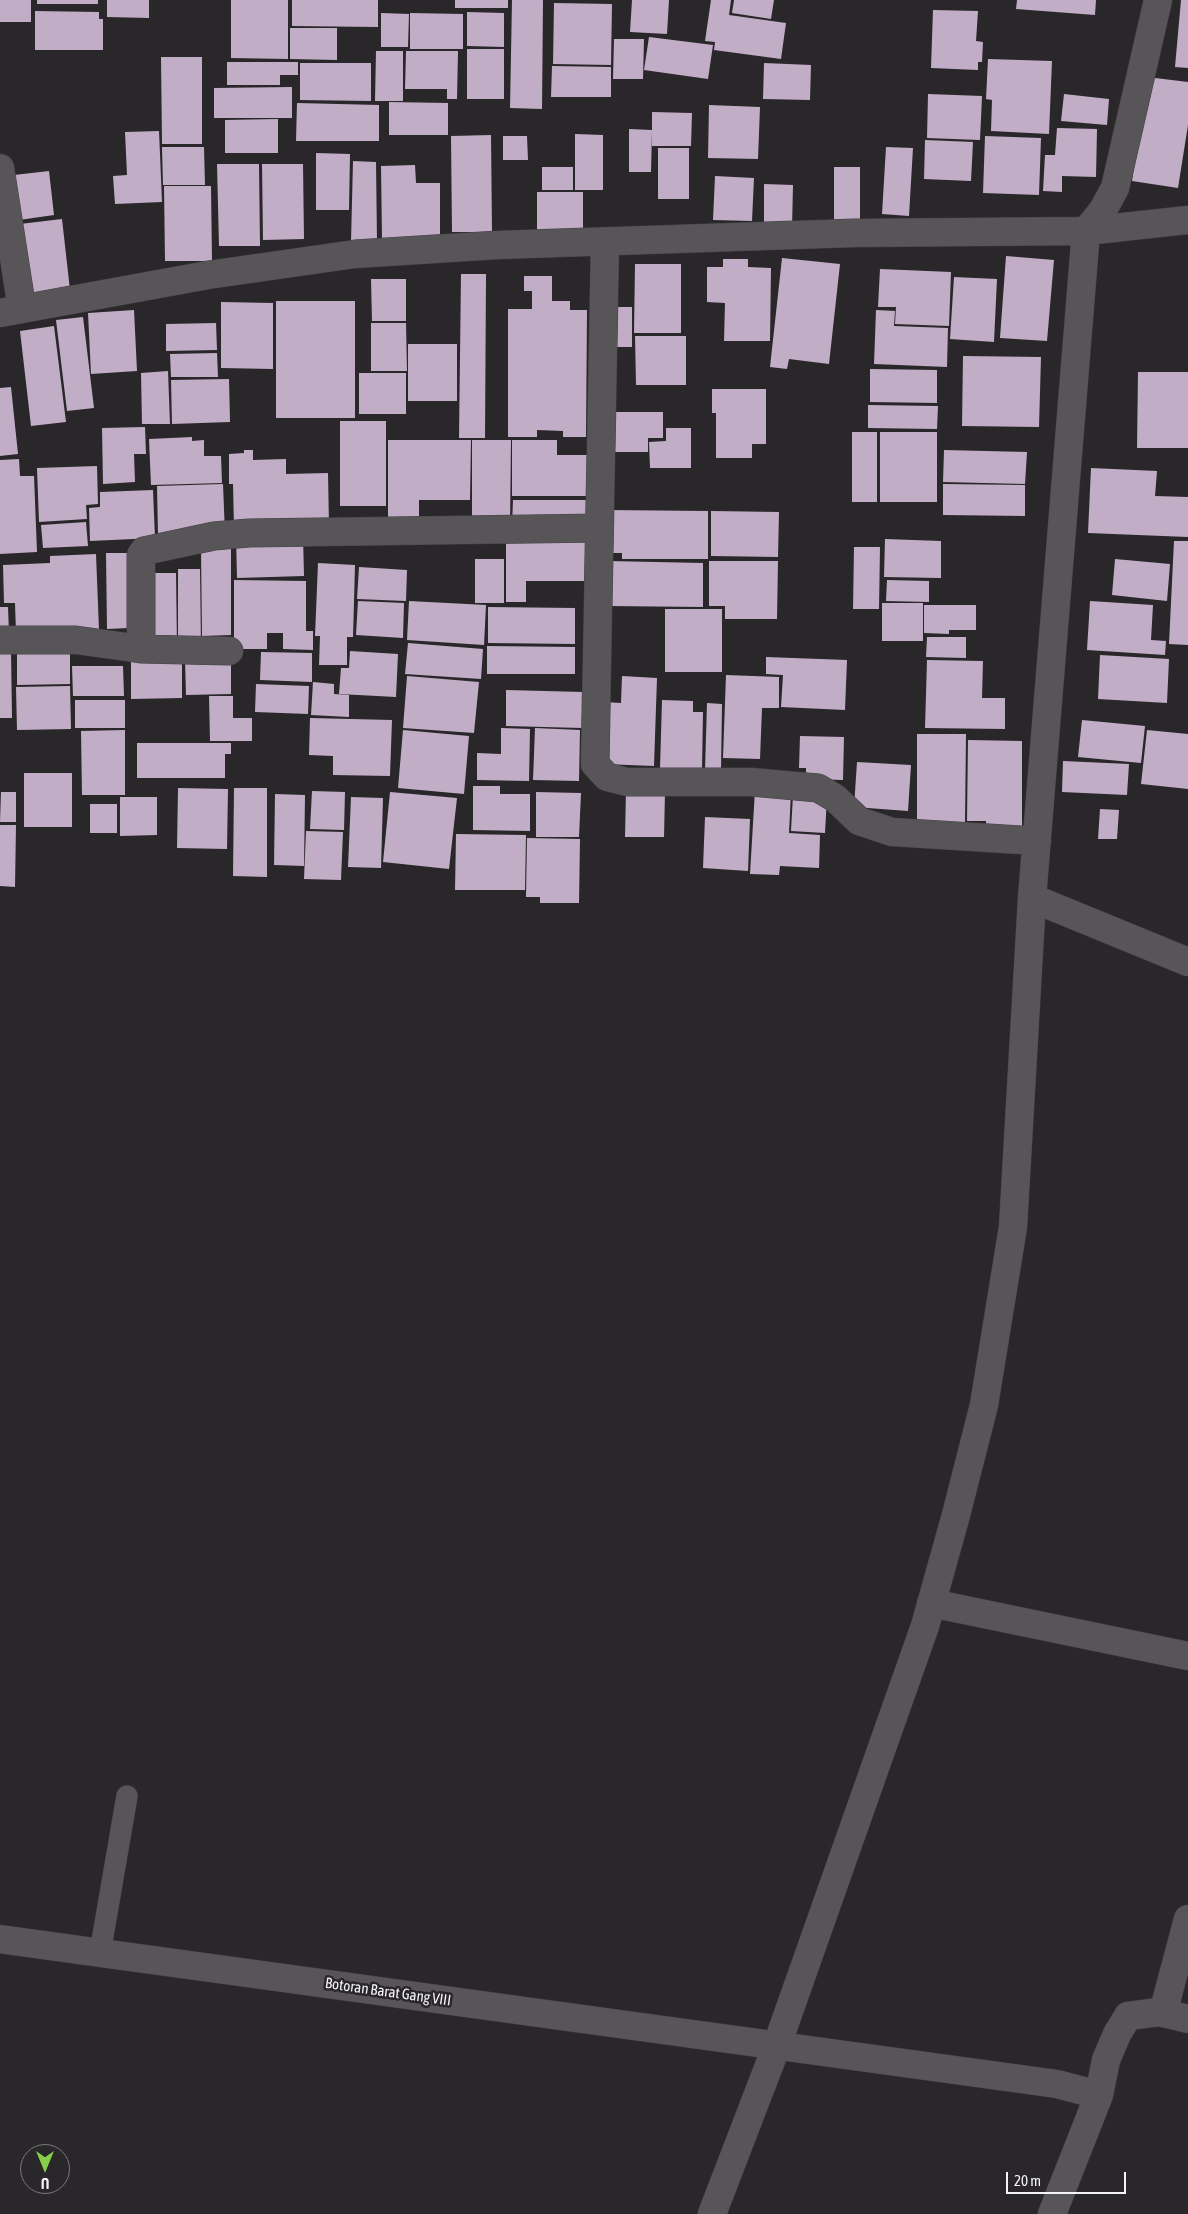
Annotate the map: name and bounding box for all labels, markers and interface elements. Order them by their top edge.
street label: Botoran Barat Gang VIII [324,1974,452,2010]
north arrow [20,2144,70,2194]
scale bar [1008,2162,1128,2194]
text: 20 m [1014,2172,1041,2189]
text: U [41,2175,49,2191]

